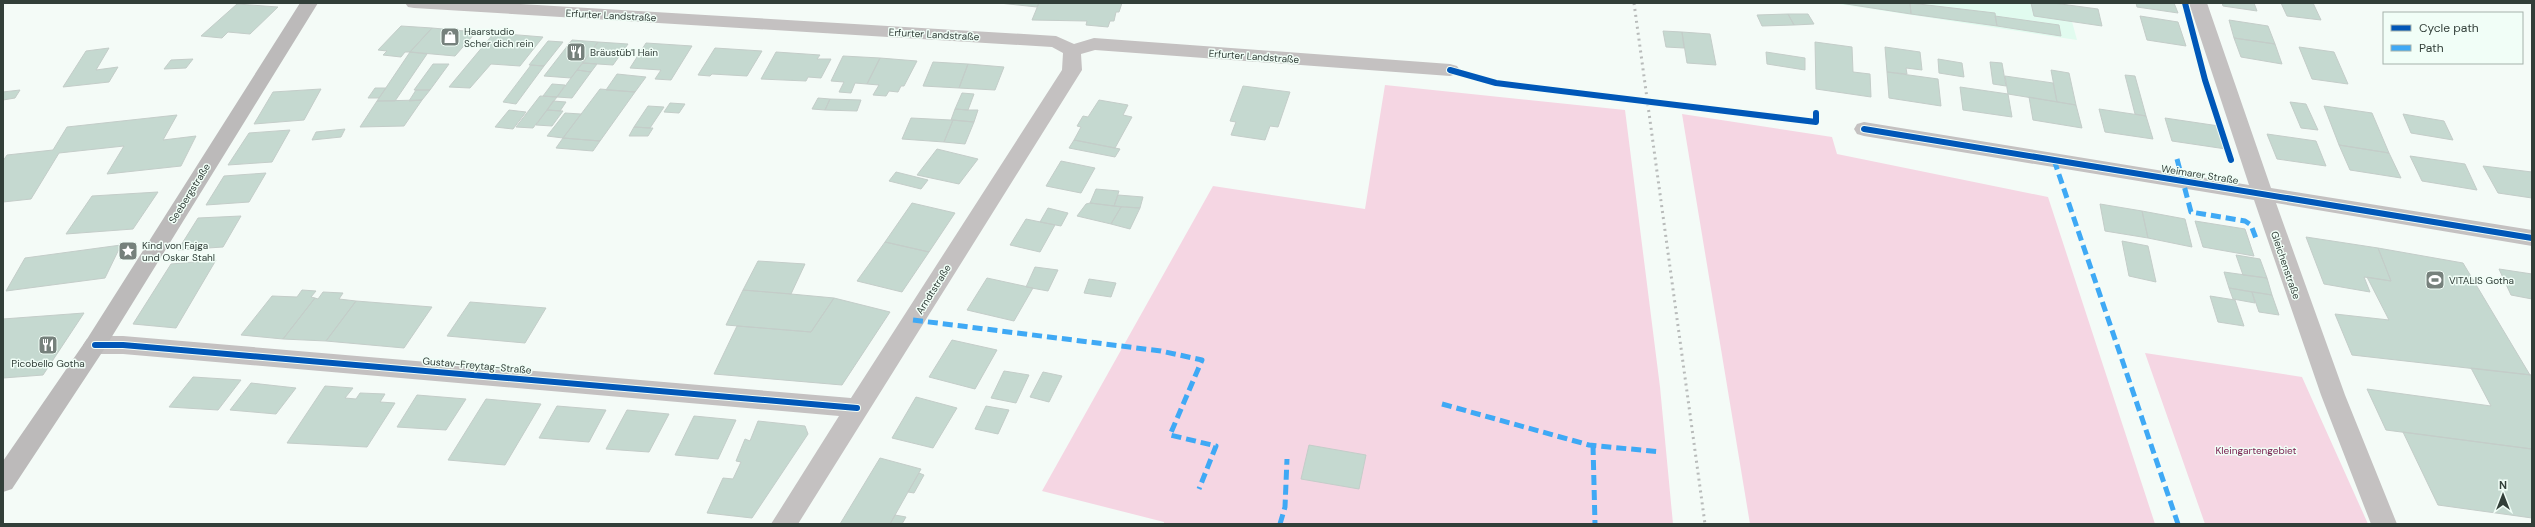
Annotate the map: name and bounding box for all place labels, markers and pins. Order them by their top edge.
place label: Haarstudio Scher dich rein [464,25,534,50]
shop icon: Haarstudio Scher dich rein [439,26,461,48]
restaurant icon: Bräustüb'l Hain [565,41,587,63]
place label: Bräustüb'l Hain [590,46,658,59]
place label: Kind von Fajga und Oskar Stahl [142,239,215,264]
place icon: Kind von Fajga und Oskar Stahl [117,240,139,262]
sports icon: VITALIS Gotha [2424,269,2446,291]
place label: VITALIS Gotha [2449,274,2514,287]
restaurant icon: Picobello Gotha [37,334,59,356]
place label: Picobello Gotha [11,357,85,370]

